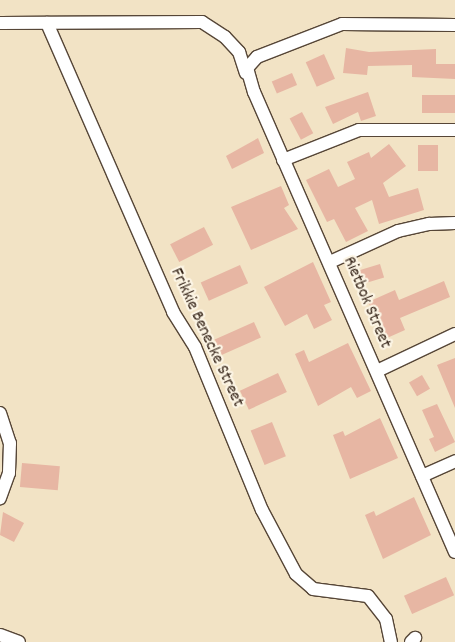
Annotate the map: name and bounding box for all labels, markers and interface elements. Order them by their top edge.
street label: Rietbok Street [337,254,395,352]
street label: Frikkie Benecke Street [164,265,248,411]

